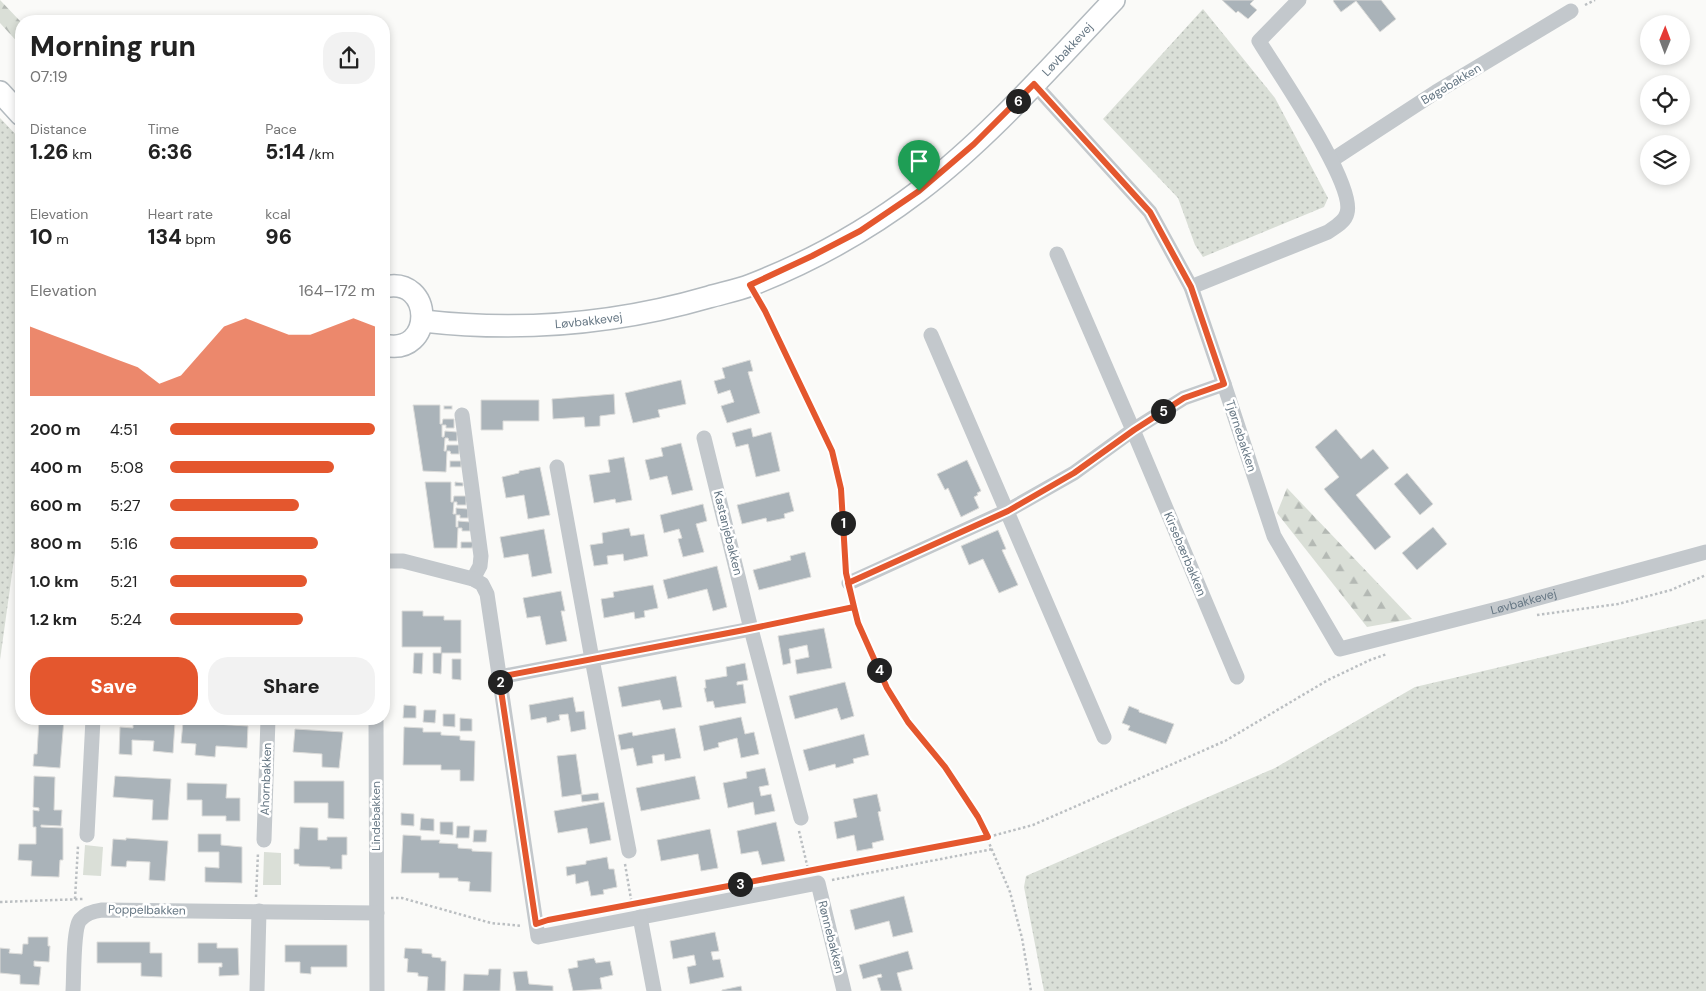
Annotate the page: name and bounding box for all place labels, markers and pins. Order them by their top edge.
pin: 6 [1006,88,1030,114]
pin [898,140,940,191]
pin: 5 [1150,398,1176,424]
pin: 1 [830,510,856,536]
pin: 4 [866,658,892,682]
pin: 2 [488,670,512,694]
pin: 3 [728,872,752,896]

